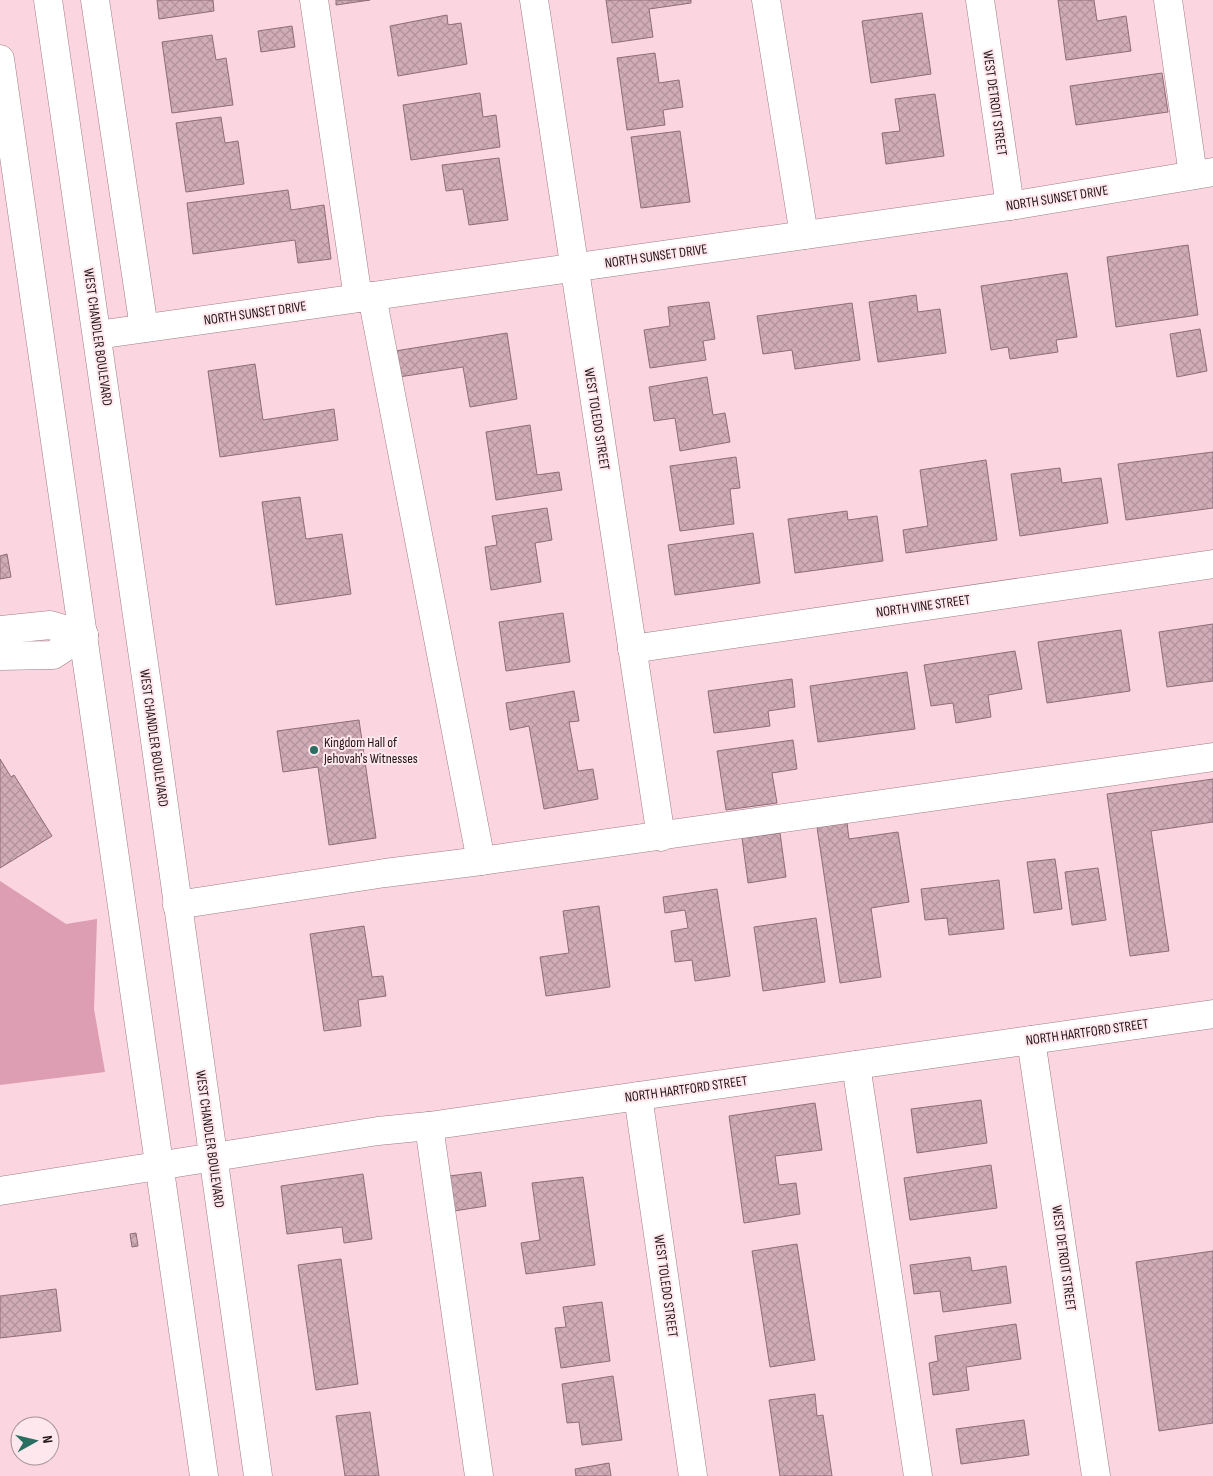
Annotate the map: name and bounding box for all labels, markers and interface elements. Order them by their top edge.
street label: WEST DETROIT STREET [979,49,1011,157]
street label: NORTH SUNSET DRIVE [1005,181,1110,214]
street label: NORTH SUNSET DRIVE [604,240,709,272]
street label: WEST CHANDLER BOULEVARD [80,267,116,407]
street label: NORTH SUNSET DRIVE [203,297,308,329]
street label: WEST TOLEDO STREET [581,367,614,472]
street label: NORTH VINE STREET [875,591,971,621]
street label: WEST CHANDLER BOULEVARD [136,668,172,808]
place label: Kingdom Hall of Jehovah's Witnesses [323,734,418,767]
marker: Kingdom Hall of Jehovah's Witnesses [308,744,320,756]
street label: NORTH HARTFORD STREET [1025,1015,1150,1049]
street label: WEST CHANDLER BOULEVARD [192,1069,228,1209]
street label: NORTH HARTFORD STREET [624,1072,749,1106]
street label: WEST DETROIT STREET [1048,1204,1080,1312]
street label: WEST TOLEDO STREET [650,1234,682,1339]
north arrow [10,1416,60,1466]
text: N [38,1434,56,1444]

